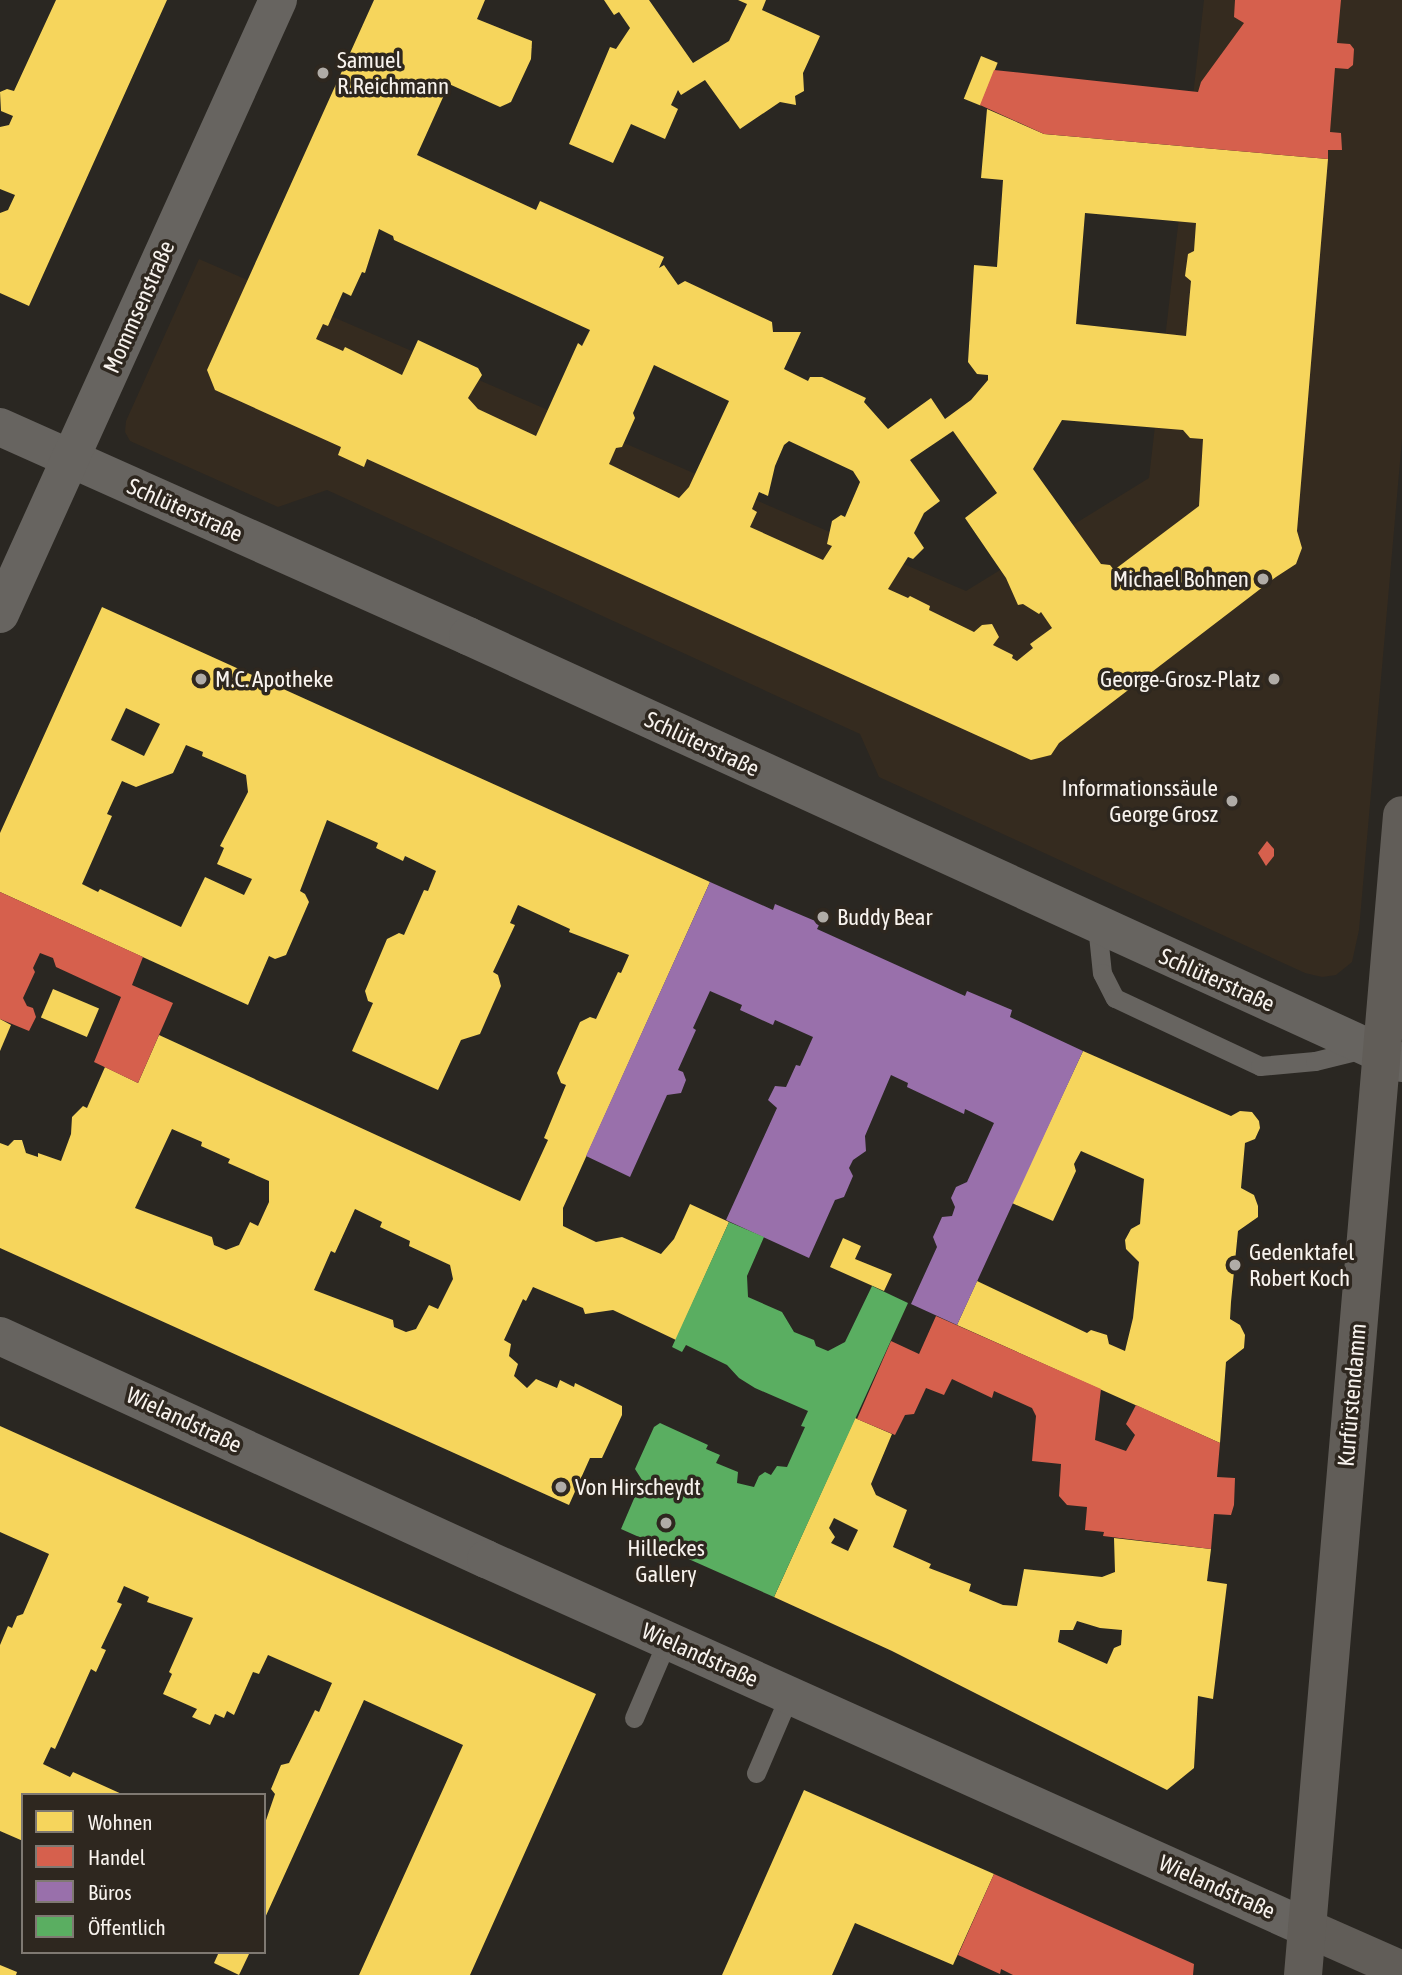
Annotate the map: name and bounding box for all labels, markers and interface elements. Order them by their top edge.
place label: Samuel R.Reichmann [337,46,449,100]
marker: Samuel R.Reichmann [315,65,331,81]
street label: Mommsenstraße [98,236,180,378]
street label: Schlüterstraße [123,472,247,548]
place label: Michael Bohnen [1113,565,1249,593]
marker: Michael Bohnen [1255,571,1271,587]
place label: M.C. Apotheke [215,665,333,693]
place label: George-Grosz-Platz [1100,665,1260,693]
marker: M.C. Apotheke [193,671,209,687]
marker: George-Grosz-Platz [1266,671,1282,687]
street label: Schlüterstraße [640,705,764,783]
place label: Informationssäule George Grosz [1062,774,1218,828]
marker: Informationssäule George Grosz [1224,793,1240,809]
place label: Buddy Bear [837,903,932,931]
marker: Buddy Bear [815,909,831,925]
street label: Schlüterstraße [1155,942,1279,1018]
place label: Gedenktafel Robert Koch [1249,1238,1354,1292]
marker: Gedenktafel Robert Koch [1227,1257,1243,1273]
street label: Kurfürstendamm [1332,1322,1372,1468]
street label: Wielandstraße [122,1381,246,1459]
place label: Von Hirscheydt [575,1473,701,1501]
marker: Von Hirscheydt [553,1479,569,1495]
marker: Hilleckes Gallery [658,1515,674,1531]
place label: Hilleckes Gallery [627,1534,705,1588]
street label: Wielandstraße [638,1617,762,1693]
legend [21,1793,266,1954]
text: Wohnen [88,1810,153,1834]
text: Handel [88,1845,145,1869]
street label: Wielandstraße [1155,1849,1279,1925]
text: Büros [88,1880,132,1904]
text: Öffentlich [88,1915,166,1939]

